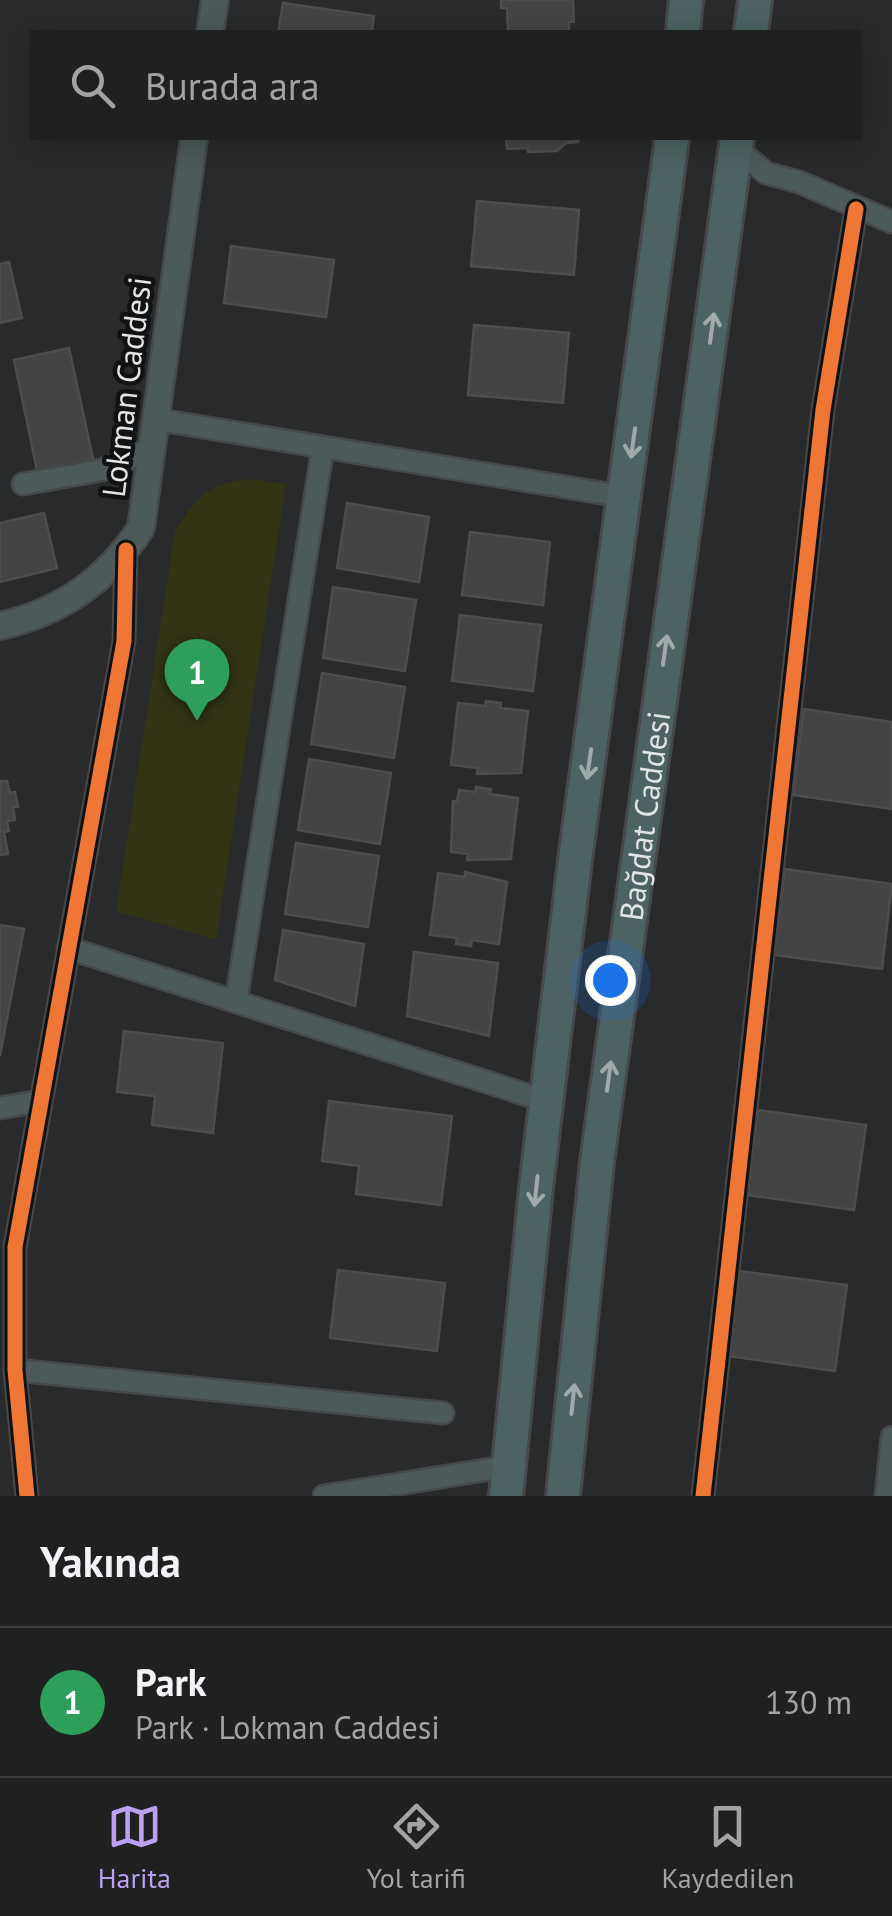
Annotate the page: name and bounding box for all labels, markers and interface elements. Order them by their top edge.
search box [30,30,862,140]
icon: search [65,58,120,113]
text: Burada ara [145,61,320,110]
street label: Lokman Caddesi [92,275,160,499]
one-way arrow [703,312,721,345]
one-way arrow [623,426,642,458]
one-way arrow [657,634,675,666]
pin: 1 [164,638,230,721]
street label: Bağdat Caddesi [609,709,679,923]
one-way arrow [579,748,597,780]
your location [585,955,636,1006]
one-way arrow [600,1060,618,1093]
one-way arrow [526,1175,545,1207]
one-way arrow [564,1383,583,1416]
text: Yakında [40,1534,181,1589]
text: Park [135,1657,206,1706]
text: 1 [63,1681,82,1723]
text: 130 m [765,1681,852,1723]
text: Park · Lokman Caddesi [135,1706,440,1748]
tab: Harita [98,1799,171,1896]
tab: Yol tarifi [366,1799,466,1896]
tab: Kaydedilen [661,1799,794,1896]

